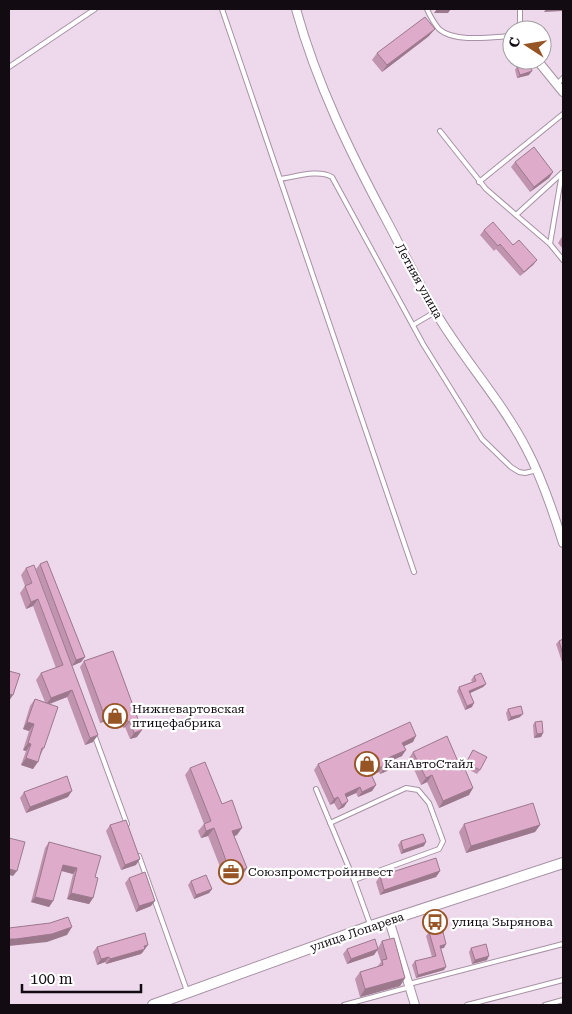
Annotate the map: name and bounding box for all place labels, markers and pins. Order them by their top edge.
place label: Нижневартовская птицефабрика [132,702,245,730]
shop icon: Нижневартовская птицефабрика [102,703,128,729]
shop icon: КанАвтоСтайл [354,751,380,777]
place label: КанАвтоСтайл [384,757,474,771]
office icon: Союзпромстройинвест [218,859,244,885]
place label: Союзпромстройинвест [248,865,393,879]
bus stop icon: улица Зырянова [422,909,448,935]
place label: улица Зырянова [452,915,553,929]

